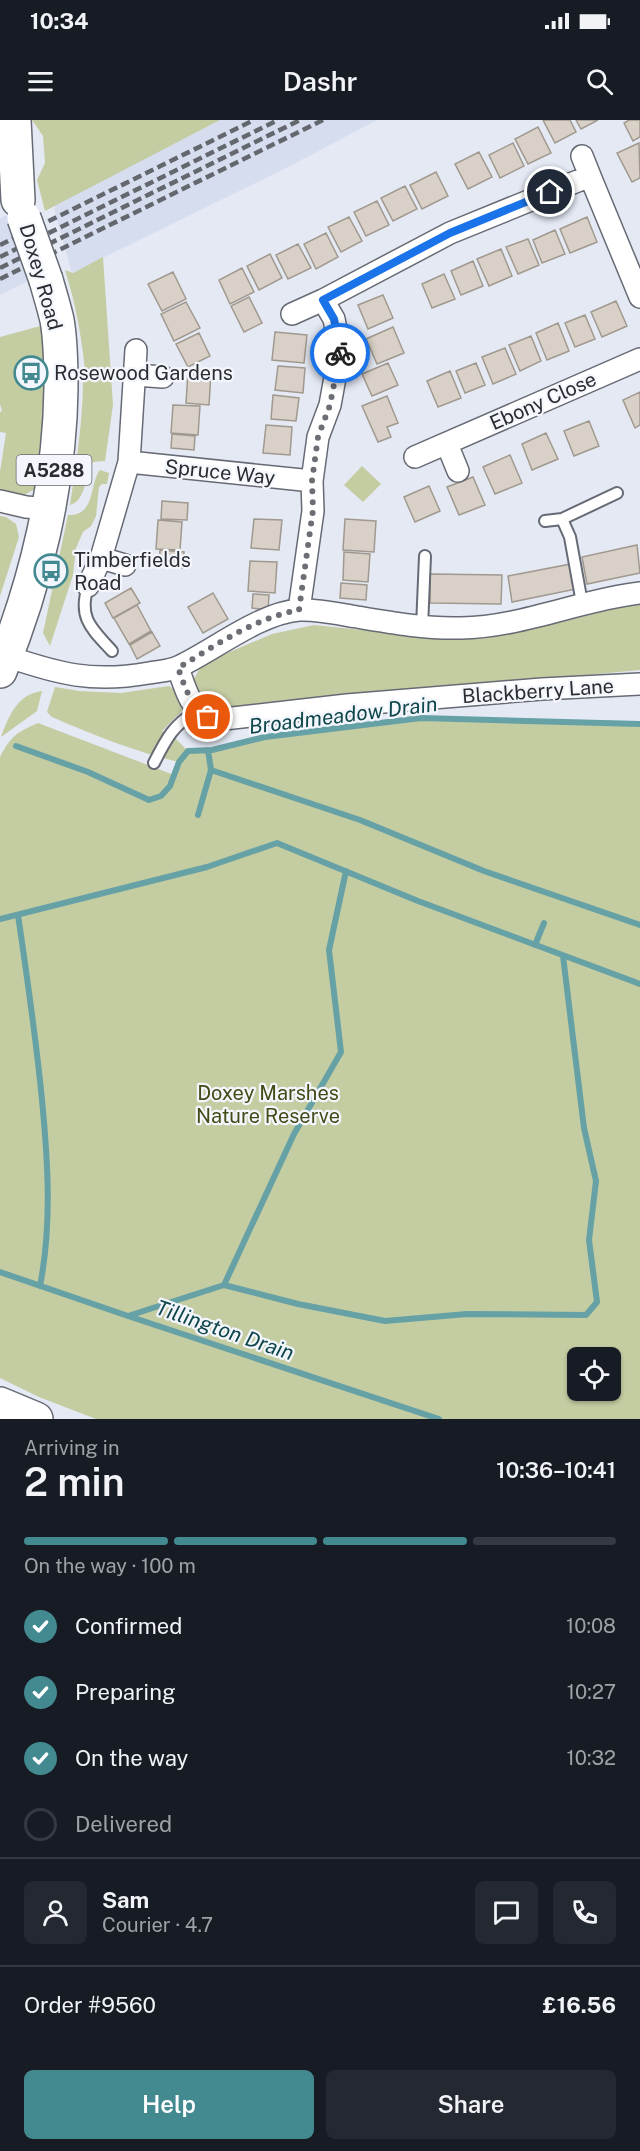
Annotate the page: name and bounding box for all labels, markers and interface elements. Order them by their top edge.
text: 10:34 [30,8,89,34]
icon: menu [24,65,57,98]
text: Dashr [283,65,357,97]
icon: search [583,65,616,98]
pin [524,166,575,217]
icon: home [533,175,566,208]
street label: Doxey Road [14,221,68,333]
courier [310,323,370,383]
icon: bike [324,337,357,370]
bus stop icon: Rosewood Gardens [13,355,49,391]
place label: Rosewood Gardens [54,361,233,385]
street label: Ebony Close [486,367,600,435]
street label: Spruce Way [164,454,277,490]
road number: A5288 [16,455,92,485]
place label: Timberfields Road [74,548,191,595]
bus stop icon: Timberfields Road [33,553,69,589]
street label: Blackberry Lane [461,674,615,708]
pin [182,691,233,742]
water label: Broadmeadow Drain [247,691,439,739]
icon: bag [191,700,224,733]
park label: Doxey Marshes Nature Reserve [196,1081,340,1128]
water label: Tillington Drain [153,1295,297,1365]
map controls [567,1347,621,1401]
button: locate [567,1347,621,1401]
text: Arriving in [24,1436,119,1460]
text: 10:36–10:41 [496,1457,616,1483]
text: 2 min [24,1459,125,1505]
text: On the way · 100 m [24,1554,196,1578]
icon: check [24,1610,57,1643]
text: Confirmed [75,1613,182,1639]
text: 10:08 [566,1614,616,1638]
icon: check [24,1676,57,1709]
text: Preparing [75,1679,176,1705]
text: 10:27 [567,1680,616,1704]
icon: check [24,1742,57,1775]
text: On the way [75,1745,188,1771]
text: 10:32 [567,1746,616,1770]
text: Delivered [75,1811,172,1837]
button: person [24,1881,87,1944]
button: chat [475,1881,538,1944]
button: phone [553,1881,616,1944]
text: Sam [102,1887,149,1913]
text: Courier · 4.7 [102,1913,213,1937]
text: Order #9560 [24,1992,156,2018]
text: £16.56 [542,1992,616,2018]
button: Help [24,2070,314,2139]
button: Share [326,2070,616,2139]

